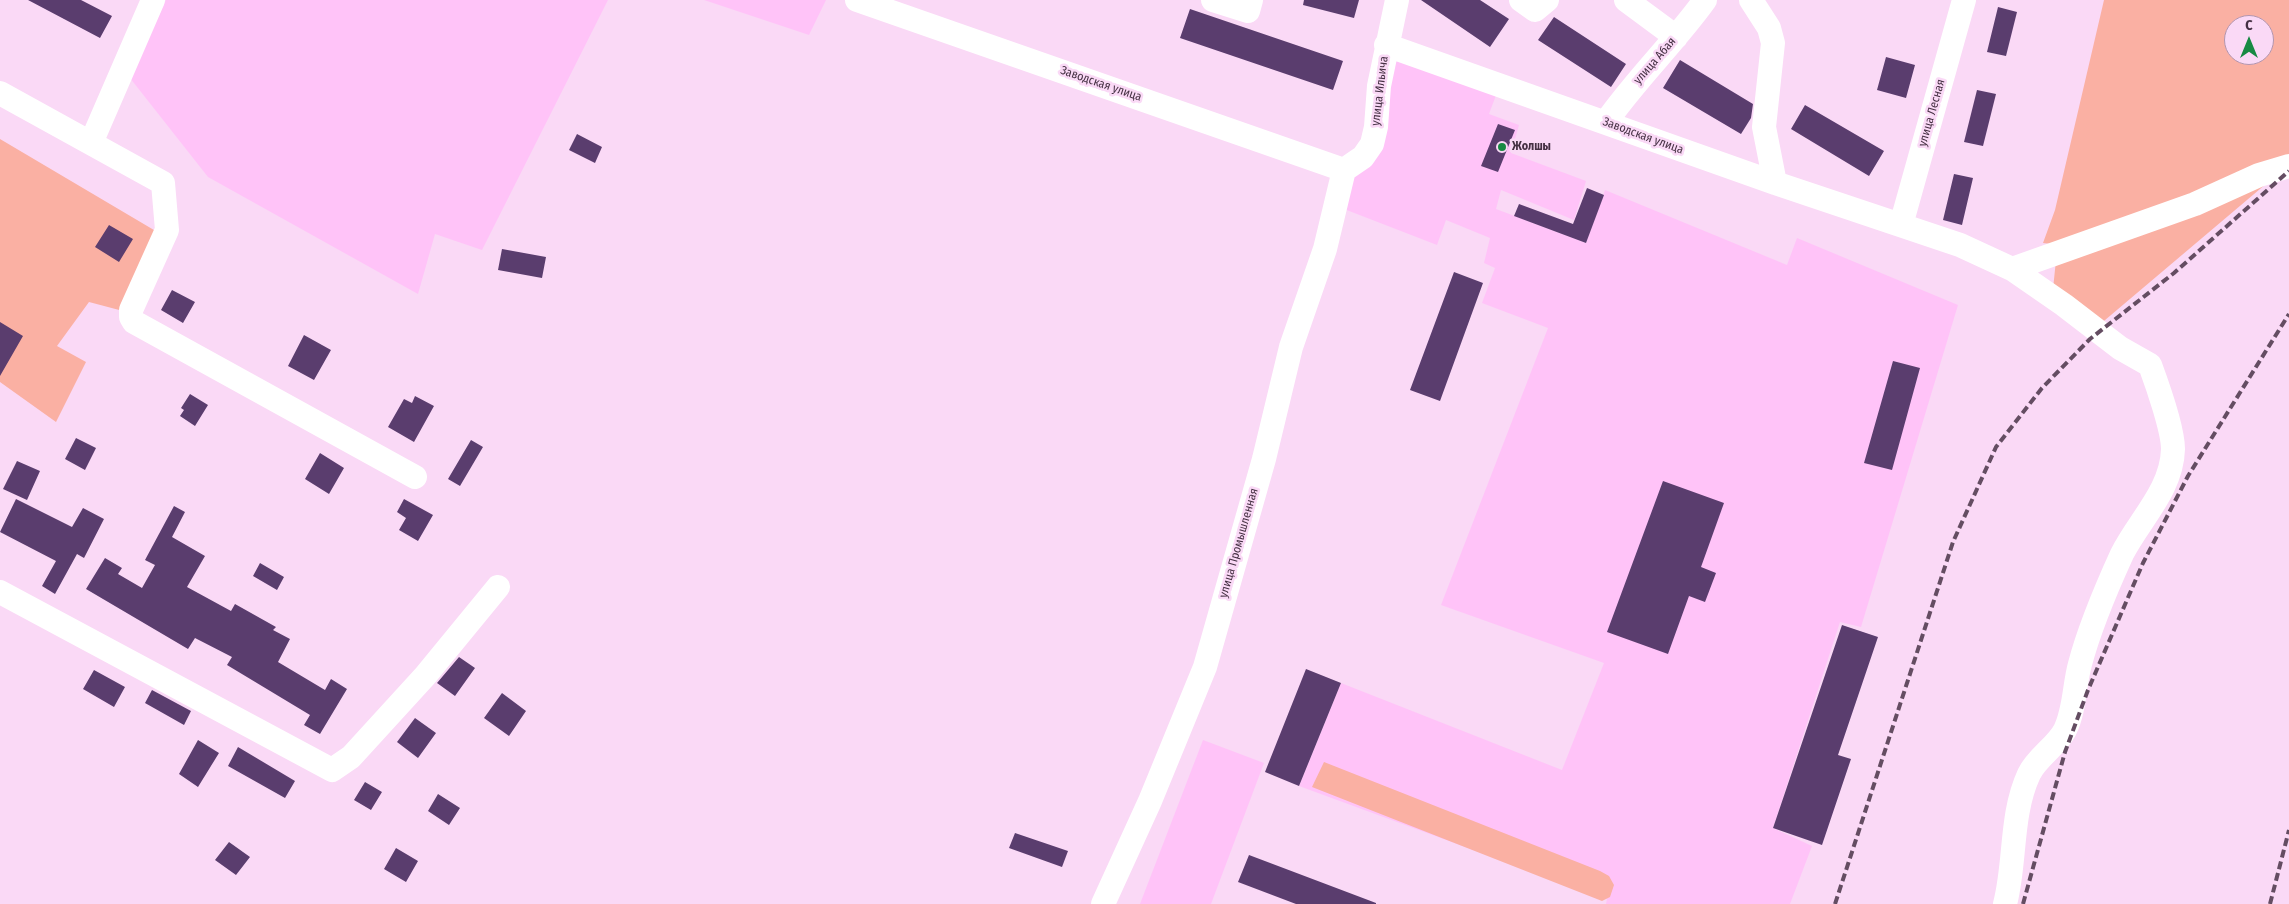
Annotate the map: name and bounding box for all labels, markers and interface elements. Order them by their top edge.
north arrow [2224,15,2274,65]
text: С [2245,17,2253,34]
street label: улица Абая [1631,35,1679,87]
street label: улица Ильича [1369,55,1391,127]
street label: Заводская улица [1058,63,1144,105]
street label: улица Лесная [1916,78,1948,148]
street label: Заводская улица [1601,115,1685,157]
place label: Жолшы [1512,140,1551,154]
marker: Жолшы [1496,141,1508,153]
street label: улица Промышленная [1216,487,1262,599]

